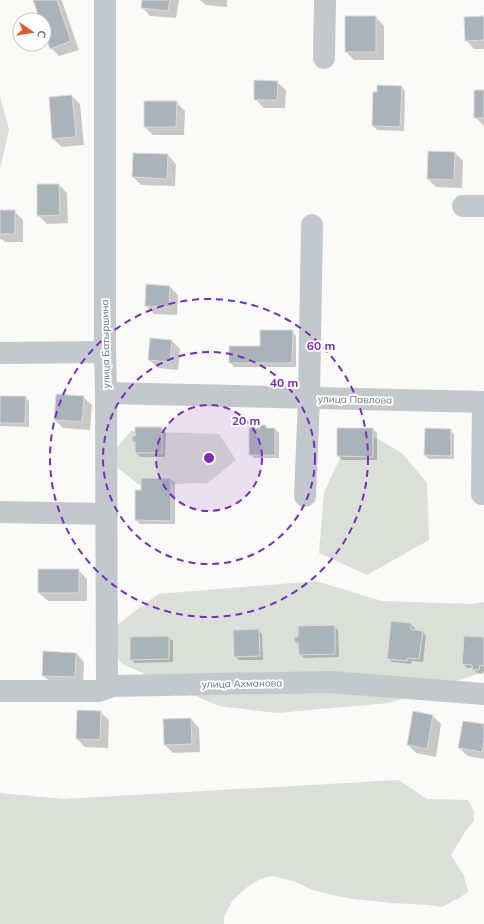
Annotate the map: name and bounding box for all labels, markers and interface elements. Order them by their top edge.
north arrow [12,12,52,52]
text: С [34,29,49,40]
street label: улица Батыршина [98,299,113,389]
text: 60 m [307,338,335,353]
text: 40 m [270,375,298,390]
street label: улица Павлова [318,392,392,407]
text: 20 m [232,413,260,428]
centre of rings [202,451,216,465]
street label: улица Ахманова [202,676,282,691]

